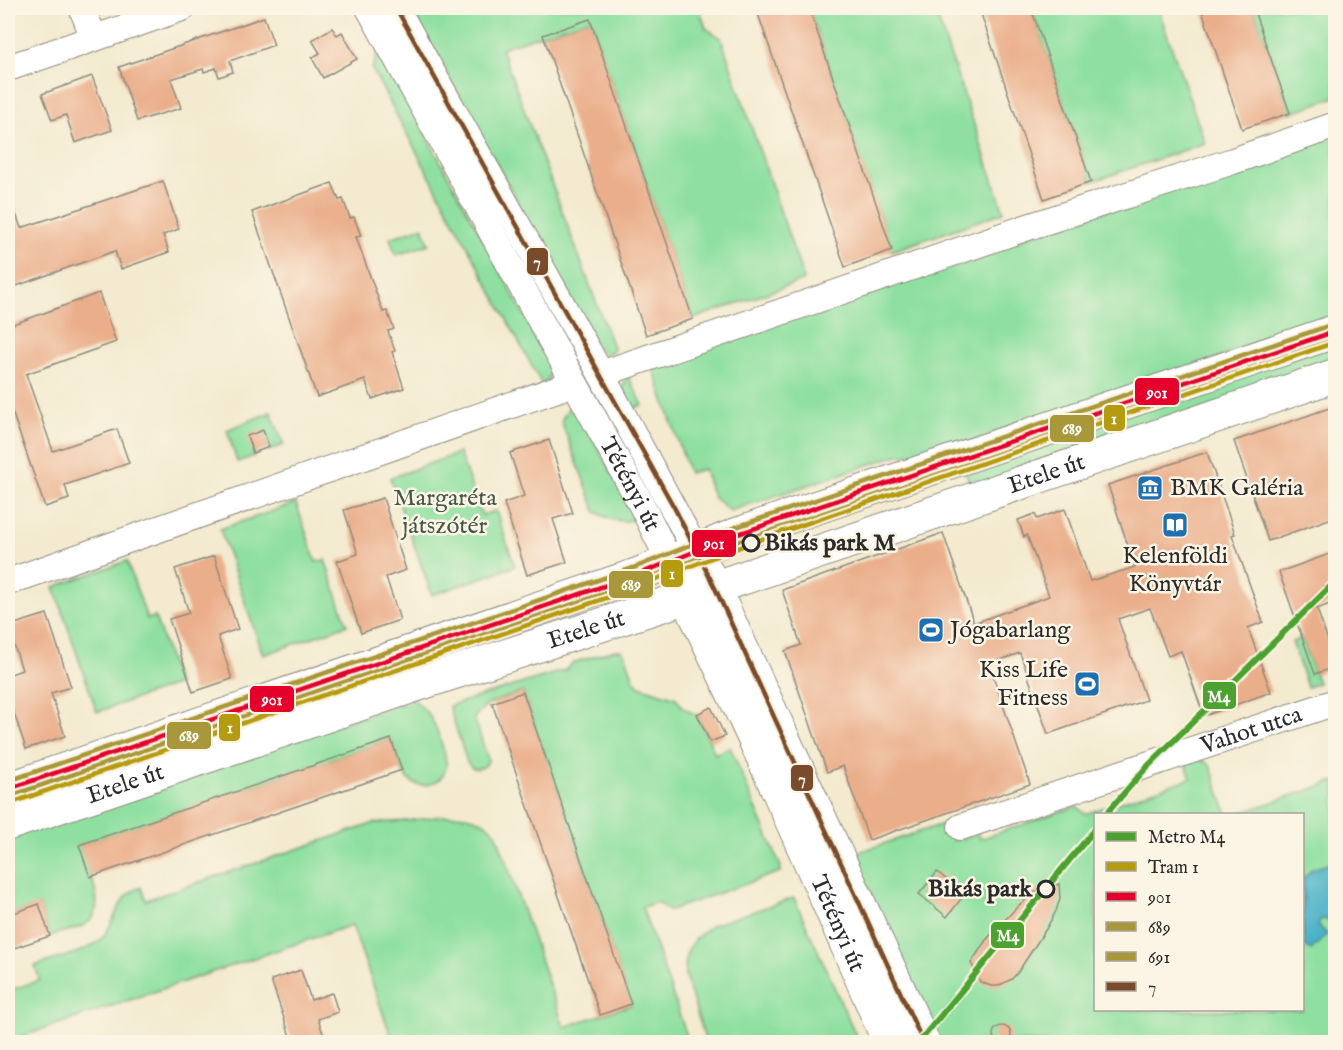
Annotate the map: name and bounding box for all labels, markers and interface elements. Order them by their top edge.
line badge: 7 [526,247,549,276]
text: 7 [533,253,541,273]
line badge: 901 [1134,377,1180,406]
text: 901 [1146,384,1167,404]
line badge: 1 [1103,404,1126,432]
text: 1 [1111,410,1117,430]
line badge: 689 [1049,414,1095,443]
text: 689 [1062,420,1082,440]
street label: Tétényi út [592,432,668,536]
street label: Etele út [1004,446,1089,502]
museum icon: BMK Galéria [1135,473,1165,503]
place label: BMK Galéria [1170,473,1304,504]
park label: Margaréta játszótér [393,483,497,542]
library icon: Kelenföldi Könyvtár [1160,510,1190,540]
place label: Bikás park M [764,528,896,559]
line badge: 901 [691,529,737,558]
marker: Bikás park M [742,534,760,552]
text: 901 [703,535,724,555]
place label: Kelenföldi Könyvtár [1122,541,1228,600]
line badge: 1 [660,559,684,588]
text: 1 [669,565,675,585]
line badge: 689 [608,570,654,599]
text: 689 [621,576,641,596]
street label: Etele út [544,603,629,657]
sports icon: Jógabarlang [916,615,946,645]
place label: Jógabarlang [947,615,1071,646]
place label: Kiss Life Fitness [979,655,1068,714]
sports icon: Kiss Life Fitness [1072,669,1102,699]
line badge: M4 [1202,681,1237,710]
line badge: 901 [249,685,295,713]
text: M4 [1208,688,1232,708]
text: 901 [261,691,282,711]
street label: Vahot utca [1196,699,1307,762]
line badge: 1 [218,713,241,742]
text: 1 [227,719,233,739]
line badge: 689 [166,721,212,750]
text: 689 [179,727,199,747]
street label: Etele út [83,757,168,811]
line badge: 7 [790,764,814,792]
text: 7 [798,770,806,790]
legend [1094,813,1304,1011]
text: Metro M4 [1148,827,1225,850]
text: Tram 1 [1148,857,1199,880]
street label: Tétényi út [803,870,872,977]
place label: Bikás park [928,874,1033,905]
marker: Bikás park [1037,880,1055,898]
text: 901 [1147,887,1171,910]
text: 689 [1148,917,1171,940]
line badge: M4 [990,921,1025,949]
text: M4 [997,927,1021,947]
text: 691 [1148,947,1170,970]
text: 7 [1148,977,1156,1000]

